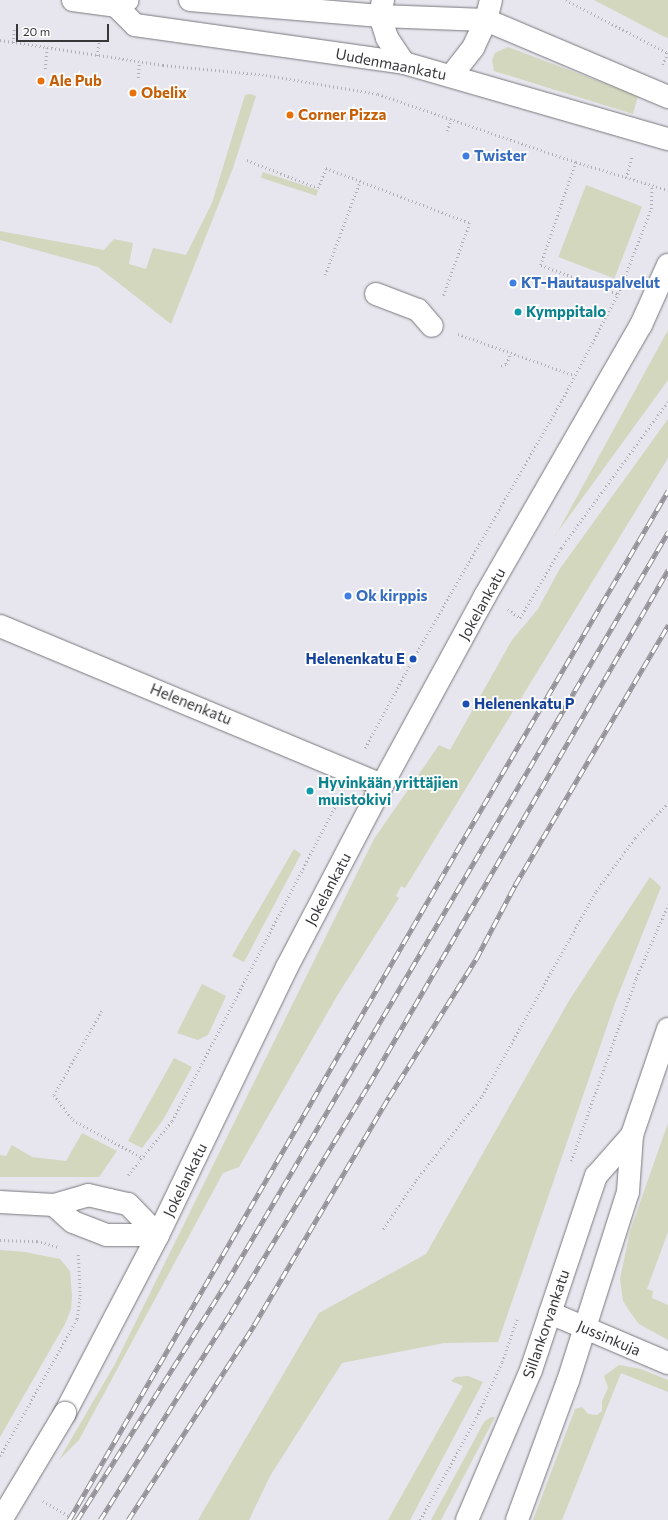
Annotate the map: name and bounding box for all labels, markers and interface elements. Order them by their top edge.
scale bar [18,16,111,42]
text: 20 m [23,24,50,38]
street label: Uudenmaankatu [334,44,448,84]
place label: Ale Pub [49,72,102,90]
marker: Ale Pub [36,76,46,86]
place label: Obelix [141,84,187,102]
marker: Obelix [128,88,138,98]
place label: Corner Pizza [298,106,386,124]
marker: Corner Pizza [285,110,295,120]
place label: Twister [474,147,527,165]
marker: Twister [461,151,471,161]
place label: KT-Hautauspalvelut [521,274,660,292]
marker: KT-Hautauspalvelut [508,278,518,288]
place label: Kymppitalo [526,303,606,321]
marker: Kymppitalo [513,307,523,317]
street label: Jokelankatu [455,565,509,643]
place label: Ok kirppis [356,587,428,605]
marker: Ok kirppis [343,591,353,601]
place label: Helenenkatu E [305,650,405,668]
marker: Helenenkatu E [408,654,418,664]
street label: Helenenkatu [148,679,234,729]
place label: Helenenkatu P [474,695,574,713]
marker: Helenenkatu P [461,699,471,709]
place label: Hyvinkään yrittäjien muistokivi [318,773,458,808]
marker: Hyvinkään yrittäjien muistokivi [305,786,315,796]
street label: Jokelankatu [301,850,355,928]
street label: Jokelankatu [159,1140,211,1220]
street label: Sillankorvankatu [519,1267,573,1381]
street label: Jussinkuja [575,1317,643,1359]

